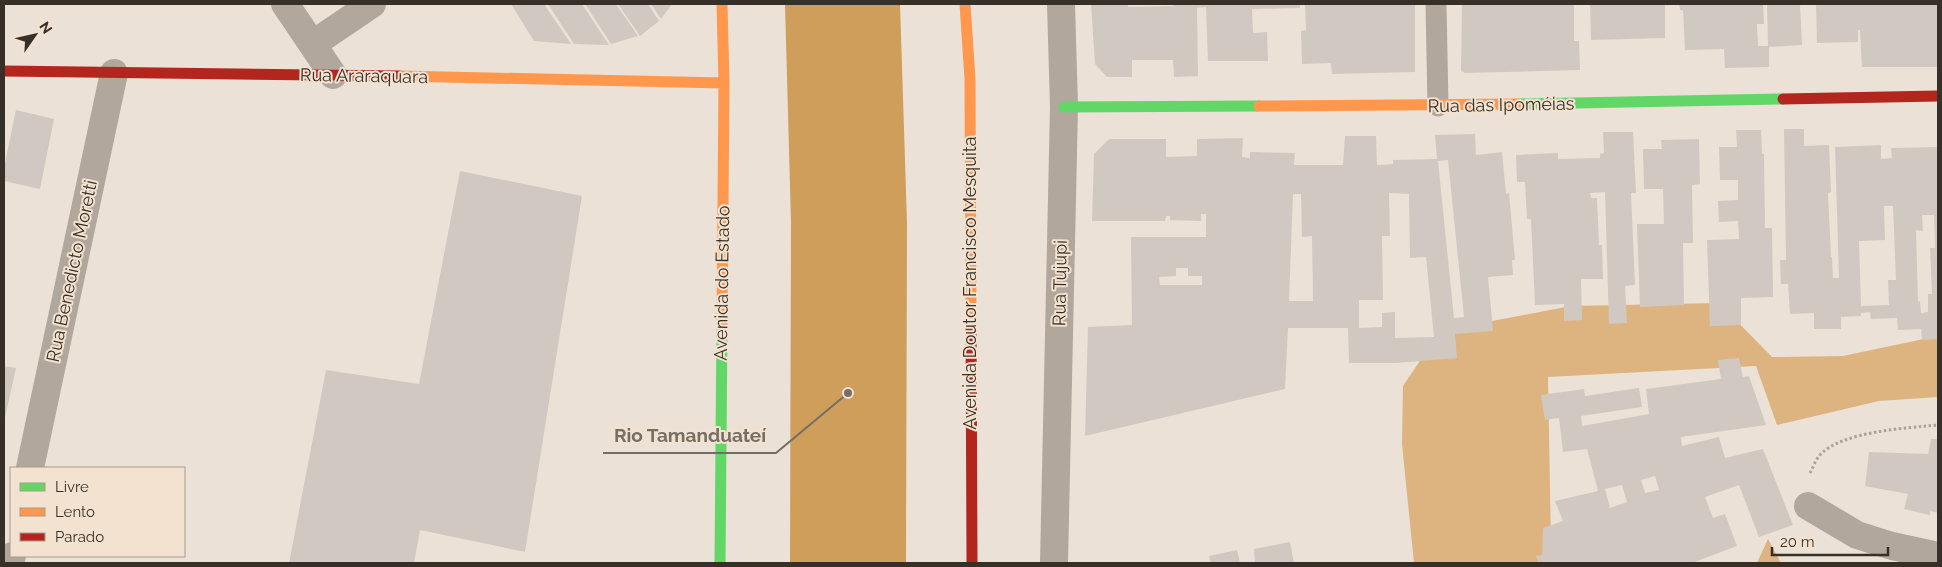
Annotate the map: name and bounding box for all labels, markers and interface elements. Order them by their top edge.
north arrow [10,10,60,60]
text: N [36,19,55,37]
street label: Rua Araraquara [300,64,428,87]
street label: Rua das Ipoméias [1427,93,1575,116]
street label: Avenida Doutor Francisco Mesquita [959,136,980,430]
street label: Rua Benedicto Moretti [42,178,101,364]
street label: Avenida do Estado [710,205,733,361]
street label: Rua Tujupi [1048,240,1071,326]
callout: Rio Tamanduateí [603,419,776,453]
text: Rio Tamanduateí [614,424,767,446]
legend [10,467,185,557]
text: Livre [55,478,89,496]
text: Lento [55,503,95,521]
scale bar [1772,524,1888,556]
text: Parado [55,528,104,546]
text: 20 m [1780,533,1815,551]

